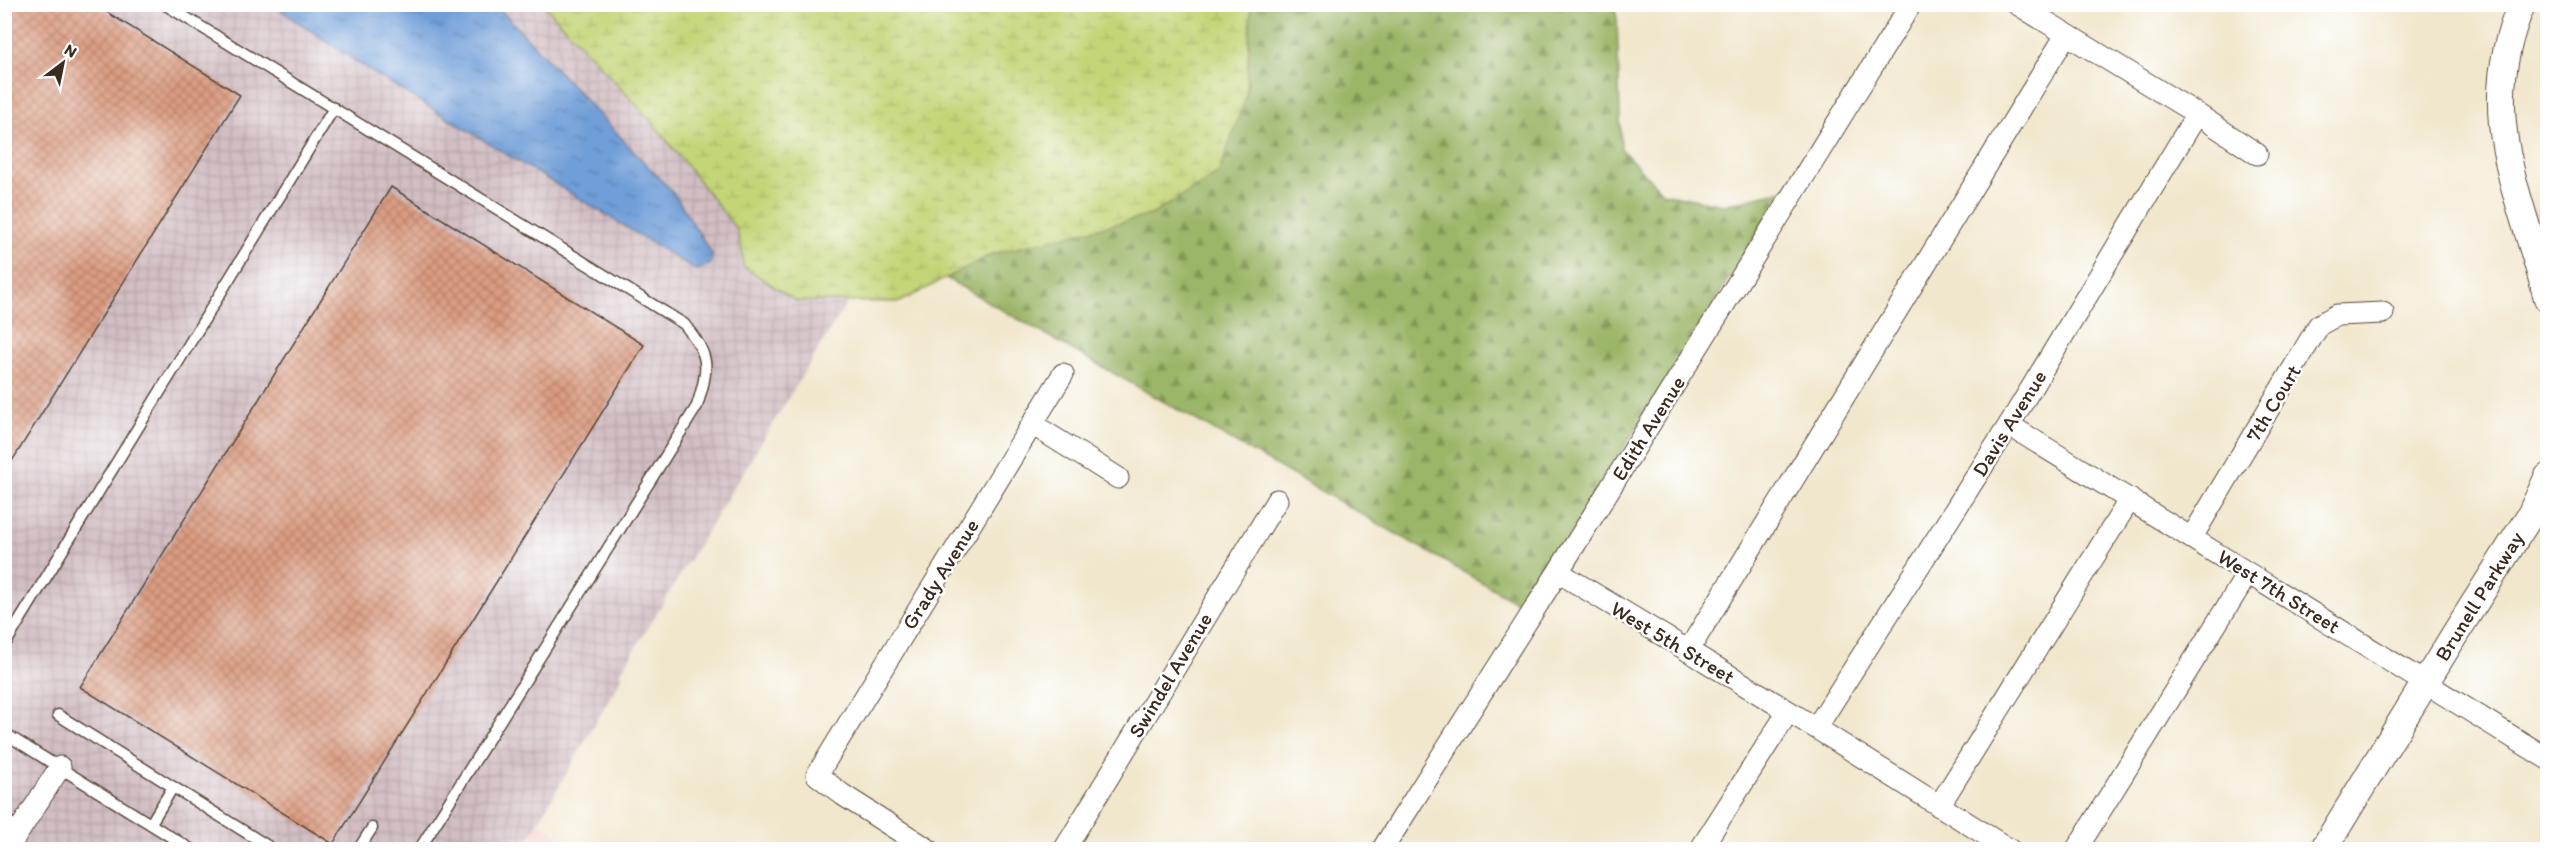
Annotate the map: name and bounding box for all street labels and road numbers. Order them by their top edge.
street label: 7th Court [2240,360,2306,446]
street label: Davis Avenue [1966,365,2052,481]
street label: Edith Avenue [1606,371,1690,485]
street label: Grady Avenue [896,514,984,634]
street label: Brunell Parkway [2429,527,2529,665]
street label: West 7th Street [2213,543,2345,639]
street label: West 5th Street [1607,595,1740,689]
street label: Swindel Avenue [1123,608,1217,742]

